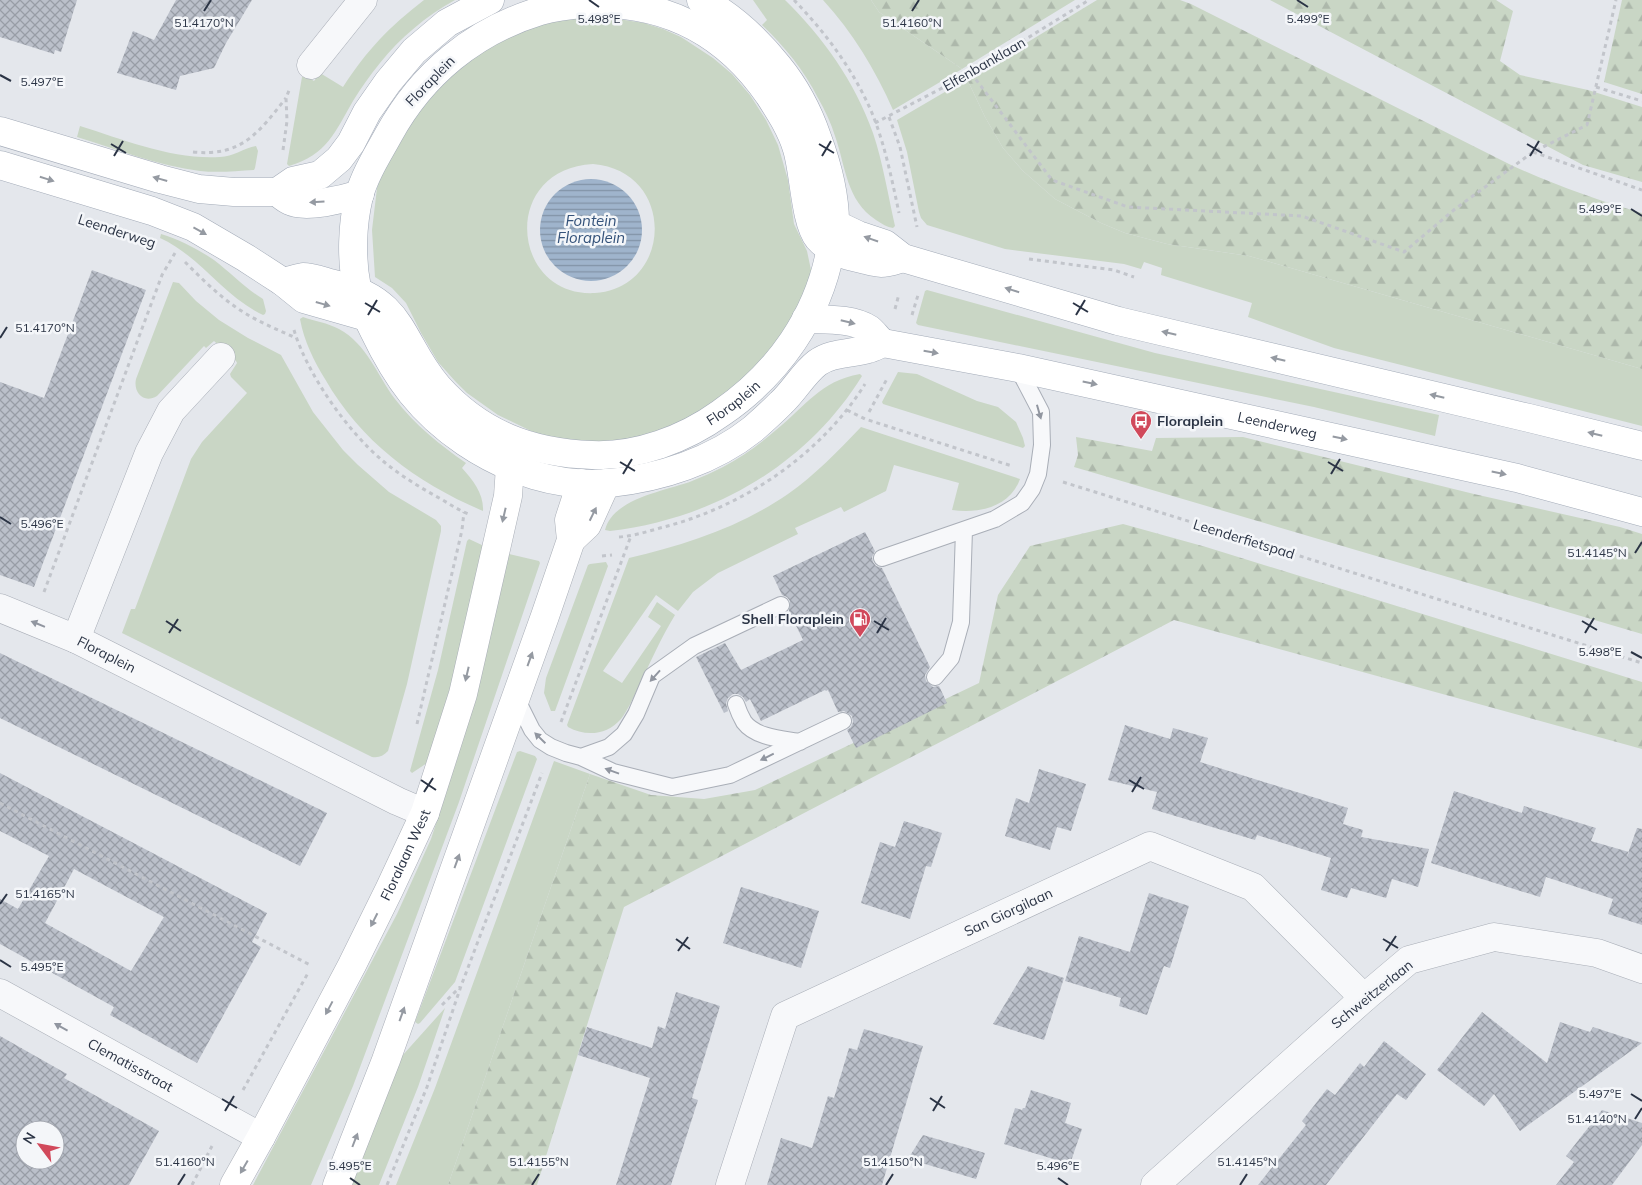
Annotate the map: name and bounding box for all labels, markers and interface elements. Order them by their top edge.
text: 5.498°E [577,11,621,26]
text: 5.499°E [1286,11,1330,26]
text: 51.4170°N [174,15,234,30]
text: 51.4160°N [882,15,942,30]
street label: Elfenbanklaan [939,33,1029,95]
street label: Floraplein [401,52,459,110]
text: 5.497°E [20,74,64,89]
one-way arrow [152,175,167,183]
one-way arrow [39,176,54,184]
one-way arrow [309,199,325,207]
text: 5.499°E [1578,201,1622,216]
street label: Leenderweg [76,210,158,252]
water label: Fontein Floraplein [557,211,625,247]
one-way arrow [194,227,207,236]
one-way arrow [863,235,878,242]
one-way arrow [1005,285,1020,293]
one-way arrow [315,300,330,308]
one-way arrow [840,319,855,327]
text: 51.4170°N [15,320,75,335]
one-way arrow [1161,329,1176,337]
one-way arrow [923,348,938,356]
one-way arrow [1271,355,1286,363]
street label: Floraplein [703,376,764,429]
one-way arrow [1083,379,1098,387]
one-way arrow [1429,392,1444,400]
one-way arrow [1035,404,1043,419]
street label: Leenderweg [1236,408,1319,443]
bus stop icon: Floraplein [1129,409,1153,440]
place label: Floraplein [1157,412,1223,430]
one-way arrow [1587,430,1602,438]
one-way arrow [1333,435,1349,443]
one-way arrow [1491,470,1507,478]
one-way arrow [589,507,597,521]
one-way arrow [500,508,508,523]
street label: Leenderfietspad [1191,515,1297,563]
text: 5.496°E [20,516,64,531]
text: 51.4145°N [1567,545,1627,560]
fuel station icon: Shell Floraplein [848,607,872,638]
place label: Shell Floraplein [742,610,844,628]
one-way arrow [31,619,45,627]
street label: Floraplein [74,632,139,677]
text: 5.498°E [1578,644,1622,659]
one-way arrow [527,651,534,666]
one-way arrow [463,666,471,681]
one-way arrow [650,670,661,682]
one-way arrow [534,732,546,744]
one-way arrow [760,754,774,762]
one-way arrow [604,767,619,775]
street label: Floralaan West [376,807,435,904]
one-way arrow [453,853,461,868]
street label: San Giorgilaan [961,884,1055,940]
text: 51.4165°N [15,886,75,901]
one-way arrow [370,913,378,927]
street label: Schweitzerlaan [1328,956,1416,1032]
text: 5.495°E [20,959,64,974]
one-way arrow [325,1000,333,1015]
one-way arrow [398,1006,406,1021]
one-way arrow [54,1023,69,1031]
street label: Clematisstraat [85,1034,176,1096]
text: 5.497°E [1578,1086,1622,1101]
text: 51.4140°N [1567,1111,1627,1126]
north arrow [15,1120,65,1170]
text: N [19,1129,39,1147]
one-way arrow [351,1132,359,1147]
text: 51.4160°N [155,1154,215,1169]
text: 51.4155°N [509,1154,569,1169]
text: 51.4150°N [863,1154,923,1169]
text: 51.4145°N [1217,1154,1277,1169]
text: 5.495°E [328,1158,372,1173]
text: 5.496°E [1036,1158,1080,1173]
one-way arrow [240,1160,249,1173]

